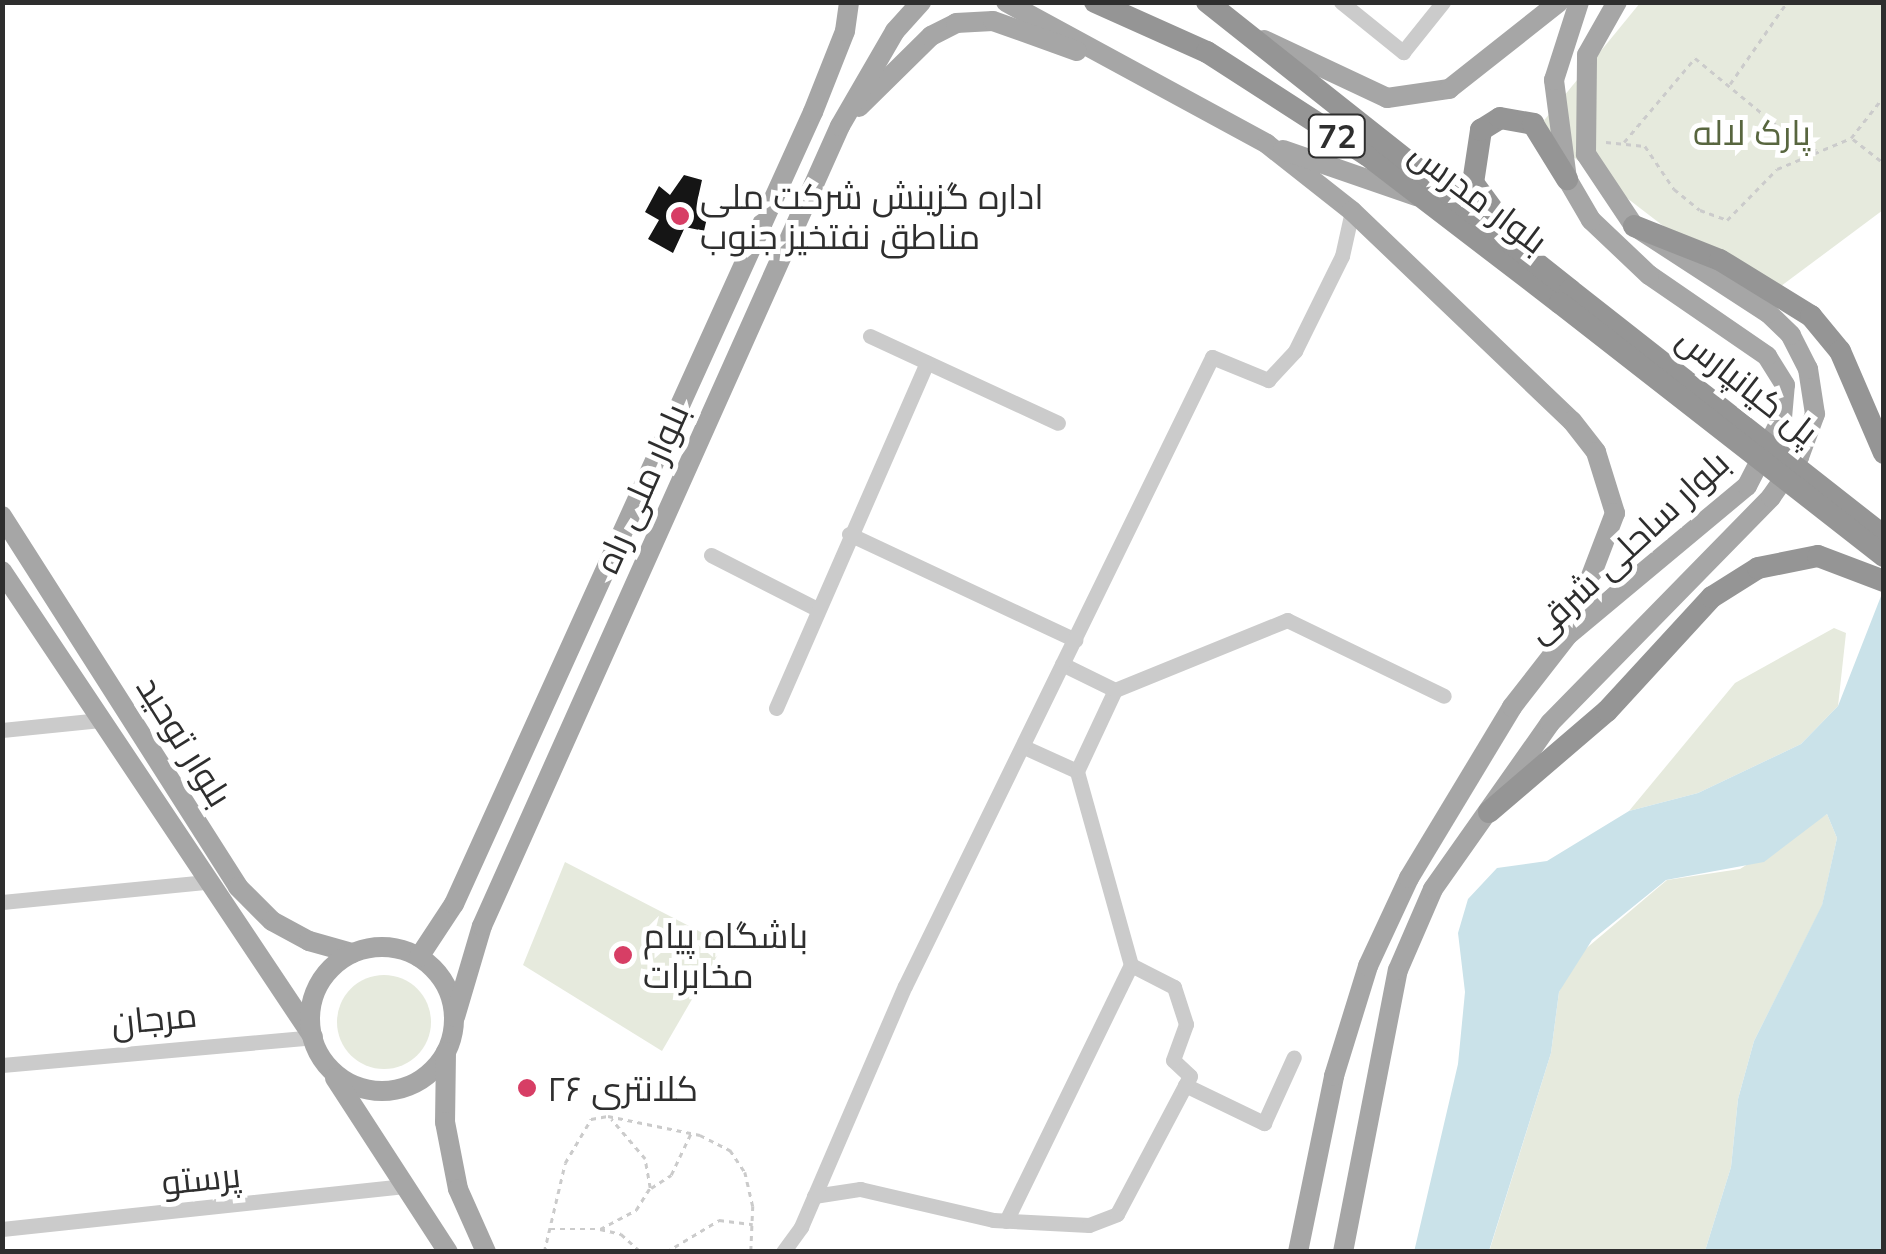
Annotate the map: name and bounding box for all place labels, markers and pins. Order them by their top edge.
place label: اداره گزینش شرکت ملی مناطق نفتخیز جنوب [700,175,1044,257]
marker: اداره گزینش شرکت ملی مناطق نفتخیز جنوب [669,205,691,227]
place label: باشگاه پیام مخابرات [643,914,808,996]
marker: باشگاه پیام مخابرات [612,944,634,966]
place label: کلانتری ۲۶ [547,1067,698,1109]
marker: کلانتری ۲۶ [516,1077,538,1099]

